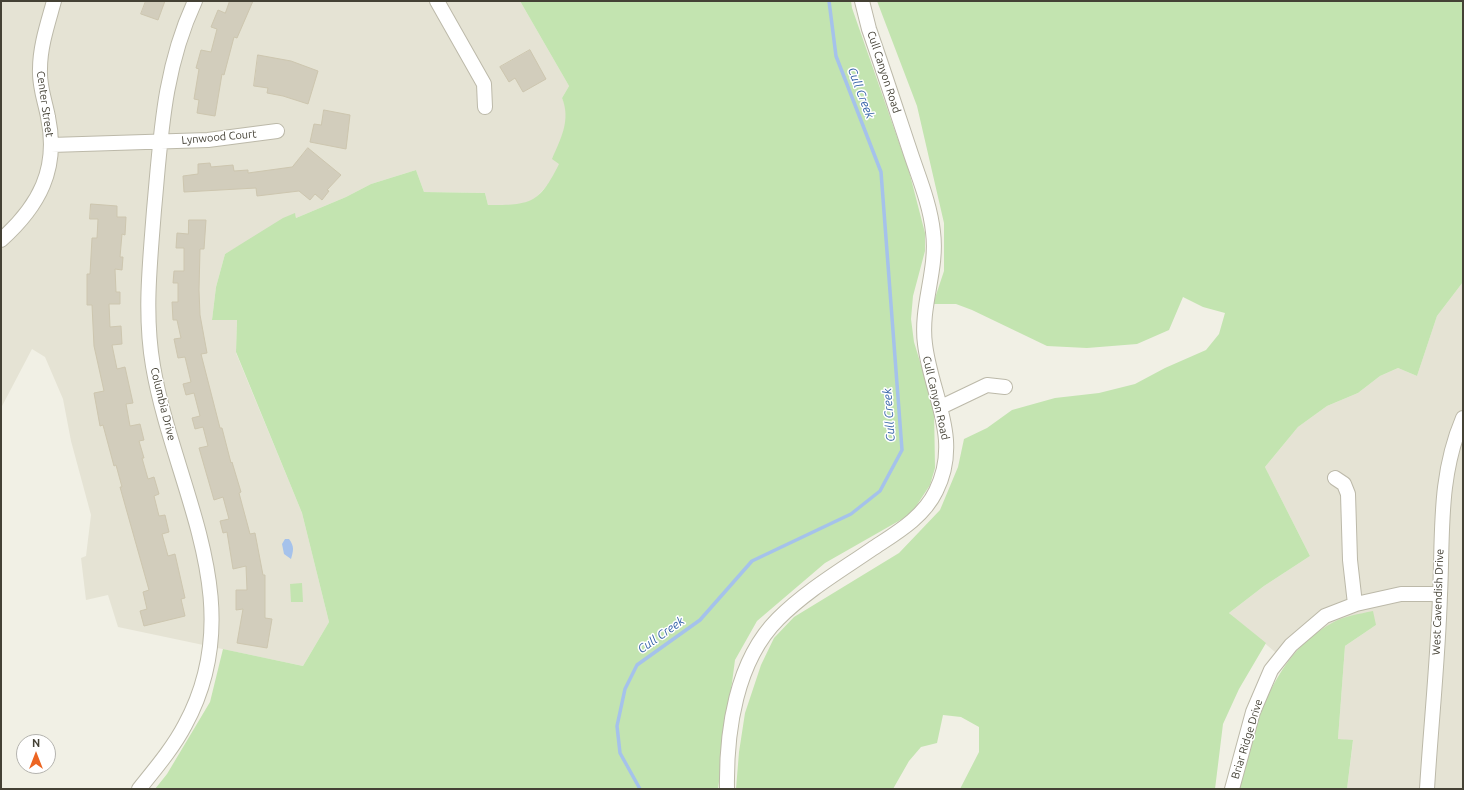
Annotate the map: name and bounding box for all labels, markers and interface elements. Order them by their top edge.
street label: Cull Canyon Road [864,29,904,115]
water label: Cull Creek [845,65,877,121]
street label: Center Street [34,70,56,138]
street label: Lynwood Court [181,127,257,147]
street label: Cull Canyon Road [920,355,952,441]
street label: Columbia Drive [148,366,178,442]
water label: Cull Creek [880,388,898,442]
street label: West Cavendish Drive [1430,549,1446,655]
water label: Cull Creek [635,614,687,656]
street label: Briar Ridge Drive [1229,697,1265,781]
north arrow [16,734,56,774]
text: N [32,737,40,749]

